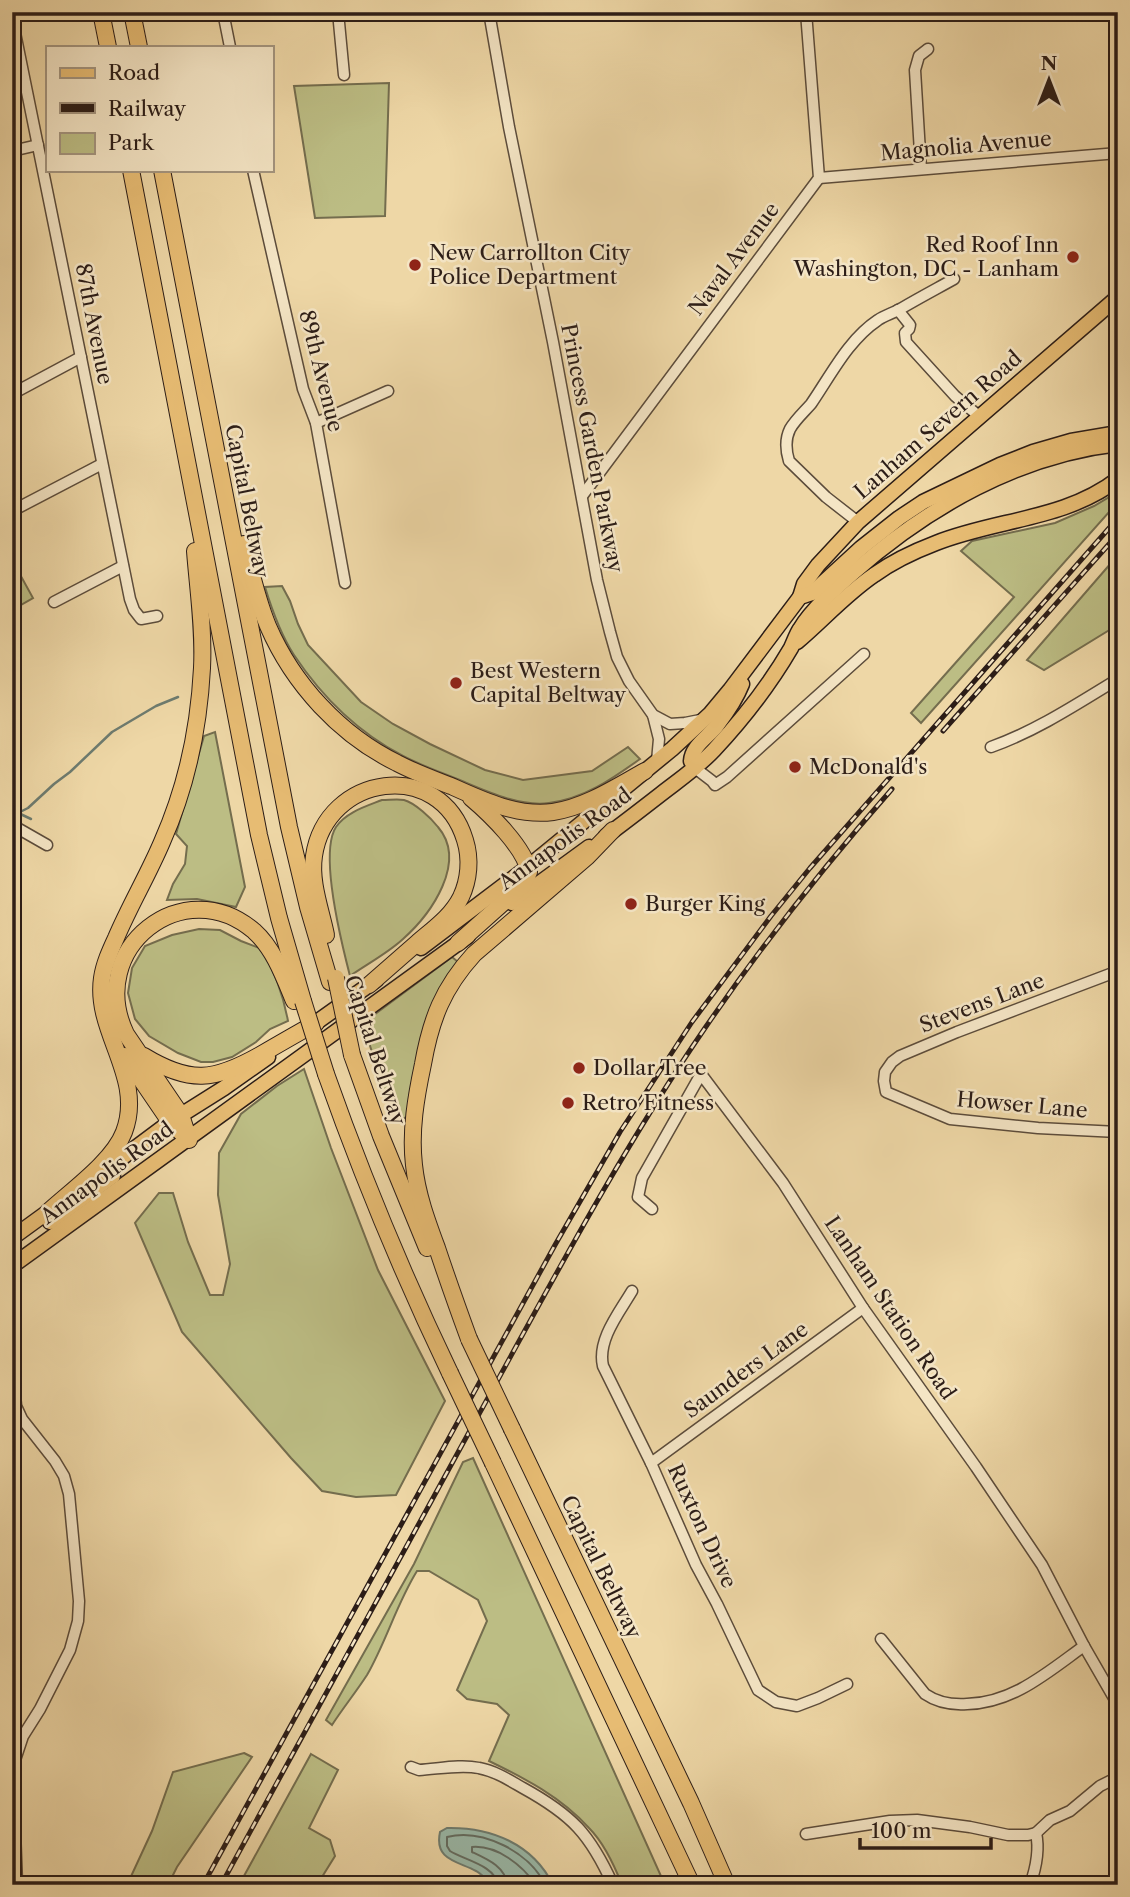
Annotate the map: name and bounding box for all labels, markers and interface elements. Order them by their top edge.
legend [46,46,273,172]
north arrow [1014,46,1084,116]
text: N [1041,52,1057,75]
text: Road [108,60,160,85]
text: Railway [108,96,186,121]
street label: Magnolia Avenue [879,126,1053,165]
text: Park [108,130,154,155]
street label: Naval Avenue [683,197,784,320]
place label: Red Roof Inn Washington, DC - Lanham [793,232,1059,281]
place label: New Carrollton City Police Department [429,240,631,289]
marker: Red Roof Inn Washington, DC - Lanham [1065,249,1081,265]
marker: New Carrollton City Police Department [407,257,423,273]
street label: 87th Avenue [71,261,118,387]
street label: 89th Avenue [294,307,349,434]
street label: Princess Garden Parkway [556,321,629,575]
street label: Lanham Severn Road [849,345,1027,504]
street label: Capital Beltway [220,422,275,580]
place label: Best Western Capital Beltway [470,658,626,707]
marker: Best Western Capital Beltway [448,675,464,691]
place label: McDonald's [809,754,927,779]
marker: McDonald's [787,759,803,775]
street label: Annapolis Road [493,782,636,896]
place label: Burger King [645,891,766,916]
marker: Burger King [623,896,639,912]
street label: Stevens Lane [916,967,1048,1038]
street label: Capital Beltway [339,972,412,1128]
place label: Dollar Tree [593,1055,706,1080]
marker: Dollar Tree [571,1060,587,1076]
street label: Howser Lane [955,1086,1089,1123]
place label: Retro Fitness [582,1090,714,1115]
marker: Retro Fitness [560,1095,576,1111]
street label: Annapolis Road [35,1116,178,1230]
street label: Lanham Station Road [820,1211,961,1404]
street label: Saunders Lane [679,1316,813,1423]
street label: Ruxton Drive [663,1460,742,1592]
street label: Capital Beltway [556,1491,647,1643]
scale bar [860,1806,992,1850]
text: 100 m [871,1818,932,1843]

